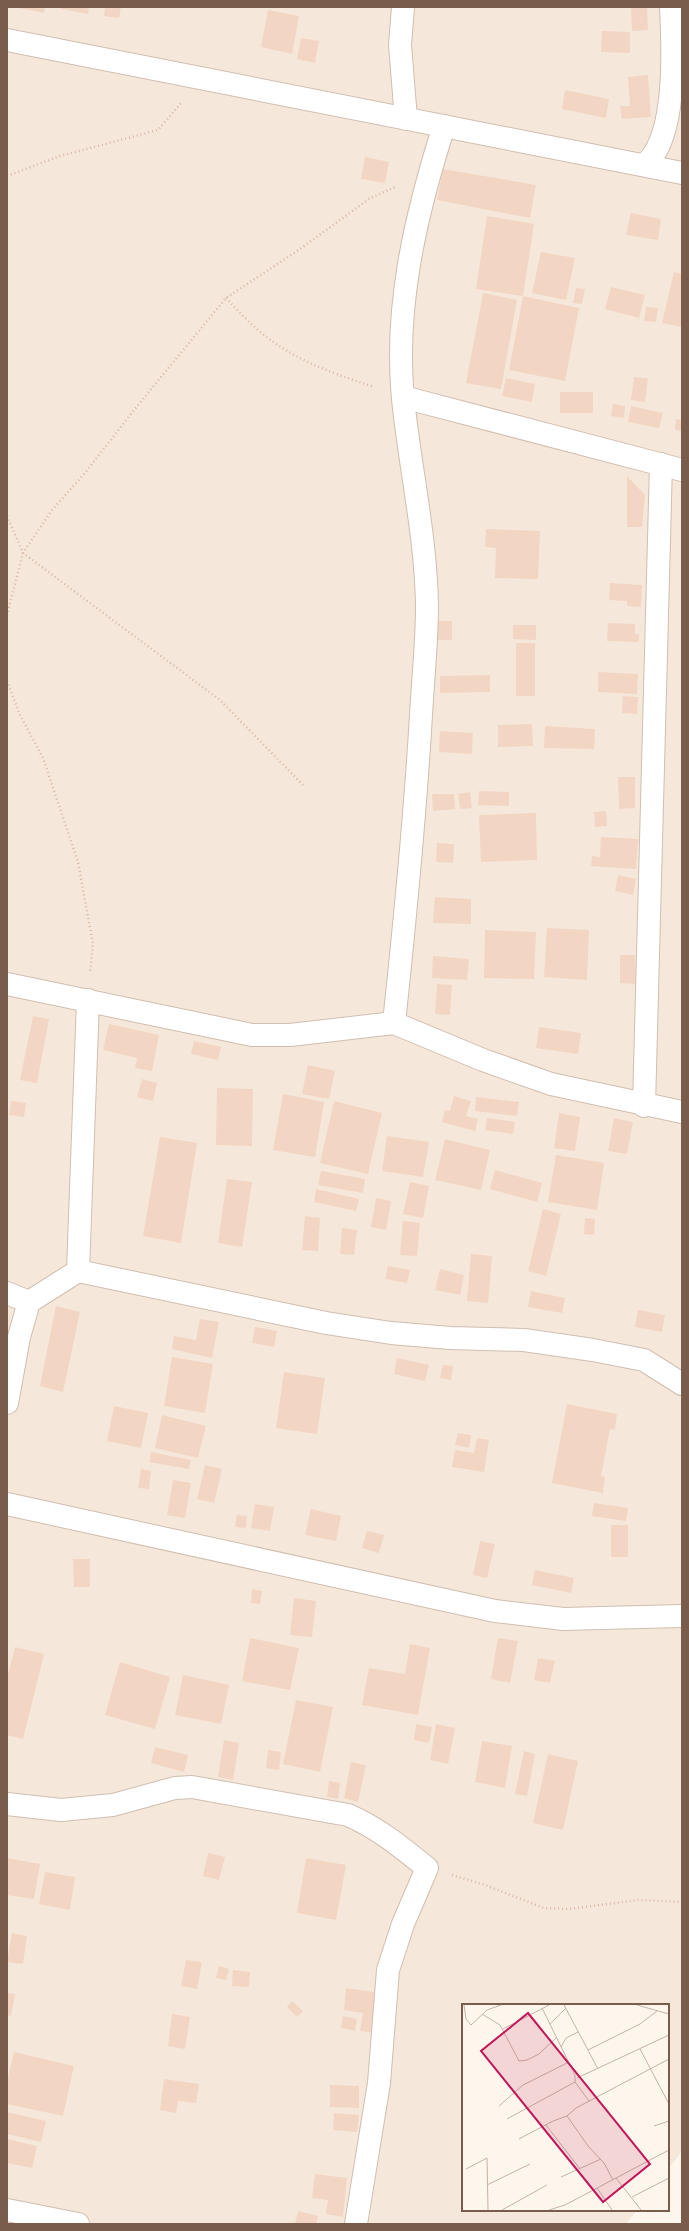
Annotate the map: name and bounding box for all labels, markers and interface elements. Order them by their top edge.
inset map [462,2004,669,2211]

